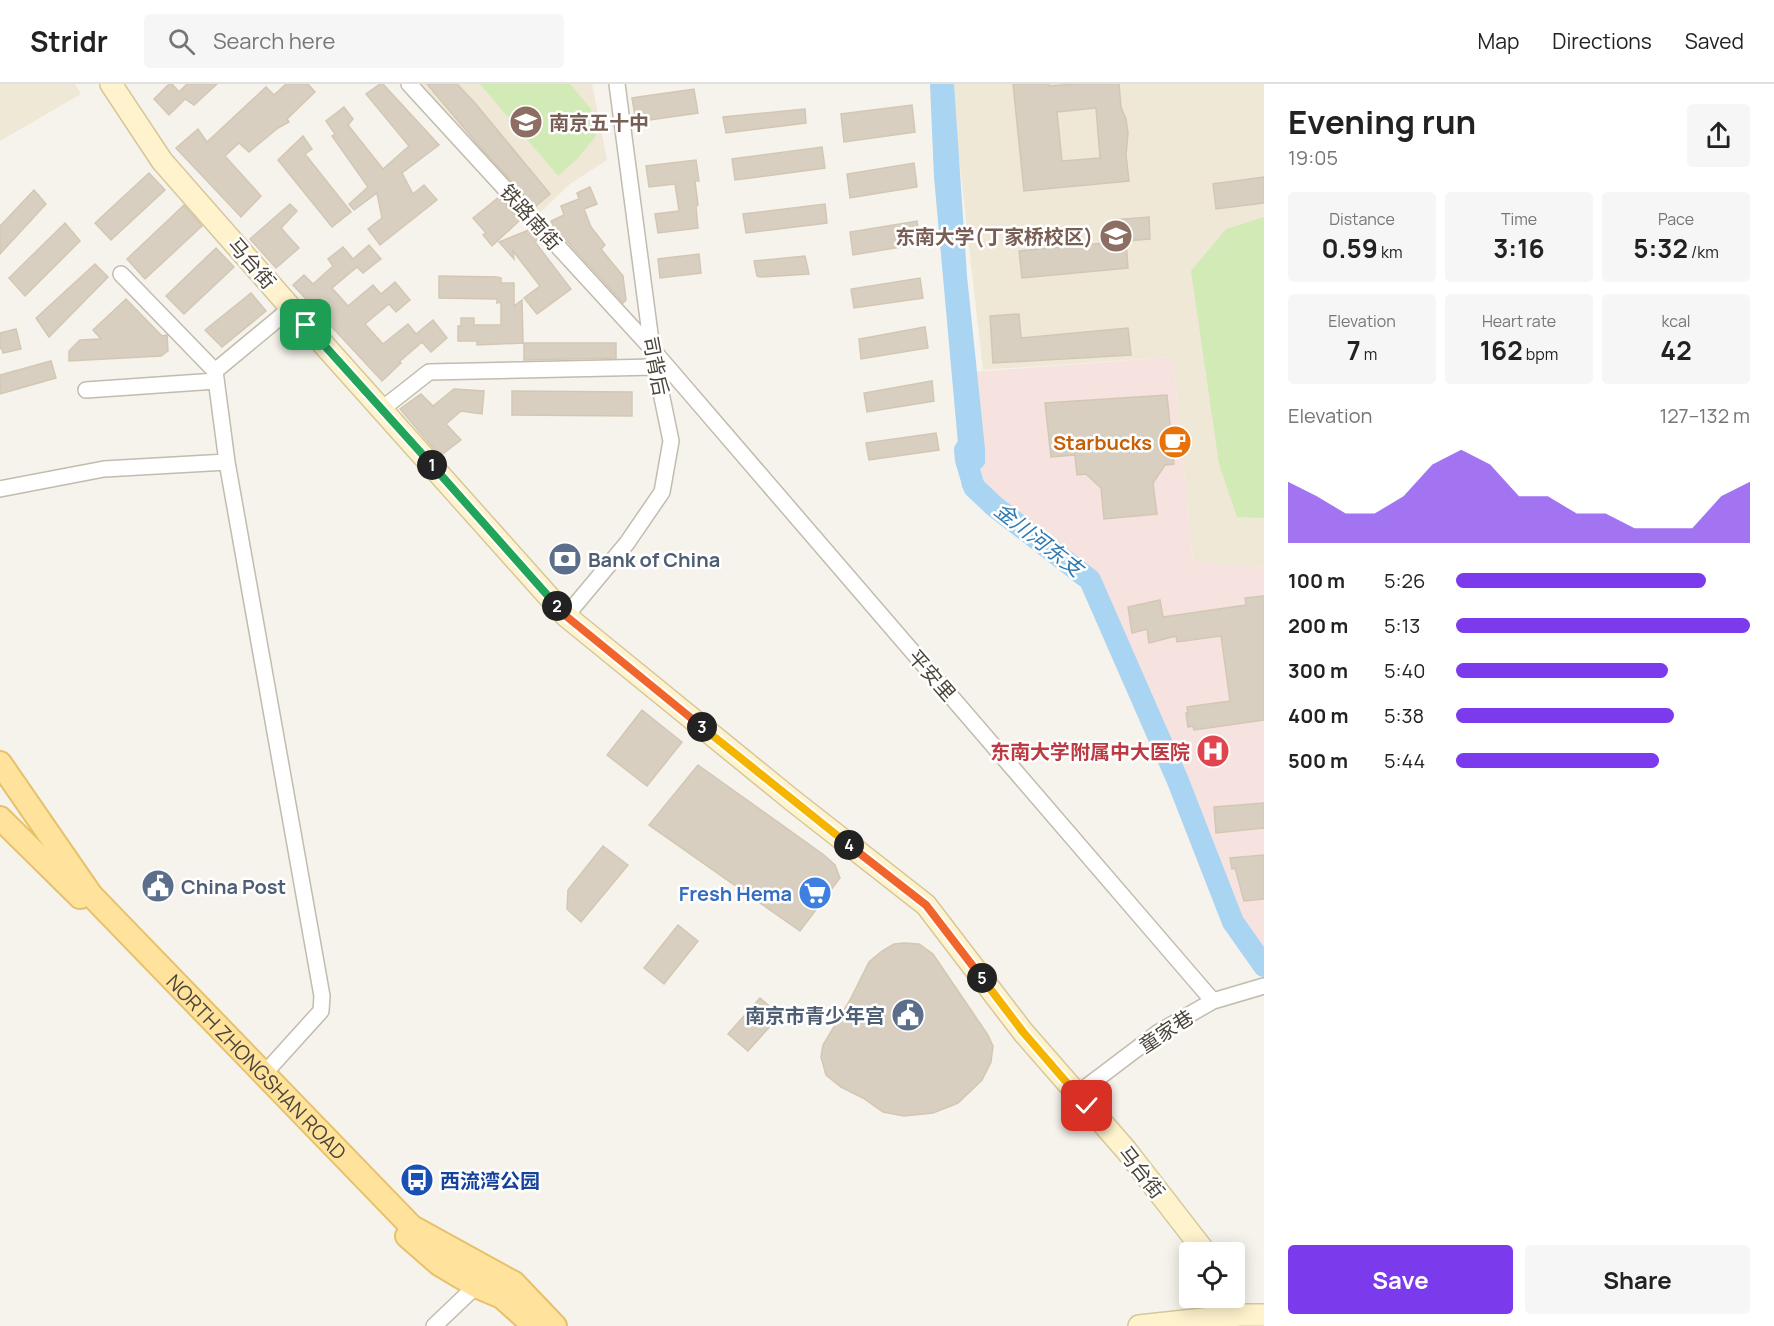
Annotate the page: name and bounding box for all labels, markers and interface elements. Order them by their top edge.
search box [144,14,564,68]
text: Stridr [30,22,108,60]
icon: search [165,25,198,58]
text: Search here [213,26,335,56]
text: Map [1478,27,1519,55]
text: Directions [1552,27,1652,55]
text: Saved [1685,27,1744,55]
text: Evening run [1288,99,1476,144]
school or university icon: 南京五十中 [508,104,544,140]
button: share [1687,104,1750,167]
place label: 南京五十中 [549,109,649,136]
text: 19:05 [1288,144,1338,171]
street label: 铁路南街 [494,178,568,256]
text: Distance [1329,208,1395,230]
text: Time [1501,208,1537,230]
text: Pace [1658,208,1694,230]
school or university icon: 东南大学(丁家桥校区) [1098,218,1134,254]
place label: 东南大学(丁家桥校区) [895,223,1093,250]
text: 0.59 [1321,230,1378,266]
text: 3:16 [1493,230,1545,266]
text: 5:32 [1633,230,1688,266]
street label: 马台街 [222,232,282,294]
text: km [1378,241,1403,263]
text: /km [1688,241,1719,263]
pin [280,299,331,350]
icon: arrive [289,308,322,341]
text: Elevation [1328,310,1396,332]
text: Heart rate [1482,310,1556,332]
text: kcal [1661,310,1691,332]
text: 7 [1347,332,1361,368]
text: 162 [1480,332,1523,368]
text: 42 [1660,332,1692,368]
street label: 司背后 [637,334,675,398]
text: m [1361,343,1377,365]
text: bpm [1523,343,1558,365]
text: Elevation [1288,402,1372,429]
text: 127–132 m [1659,402,1750,429]
cafe icon: Starbucks [1157,424,1193,460]
place label: Starbucks [1053,429,1152,456]
pin: 1 [417,450,447,480]
text: 1 [428,454,436,476]
water label: 金川河东支 [989,496,1091,584]
bank icon: Bank of China [547,541,583,577]
place label: Bank of China [588,546,720,573]
text: 100 m [1288,567,1345,594]
text: 5:26 [1384,567,1425,594]
pin: 2 [542,591,572,621]
text: 2 [552,595,562,617]
text: 200 m [1288,612,1348,639]
text: 5:13 [1384,612,1420,639]
street label: 平安里 [902,644,962,706]
text: 300 m [1288,657,1348,684]
text: 5:40 [1384,657,1426,684]
text: 400 m [1288,702,1348,729]
text: 5:38 [1384,702,1424,729]
pin: 3 [687,712,717,742]
text: 3 [697,716,707,738]
hospital icon: 东南大学附属中大医院 [1195,733,1231,769]
place label: 东南大学附属中大医院 [990,738,1190,765]
text: 500 m [1288,747,1348,774]
text: 5:44 [1384,747,1425,774]
pin: 4 [834,830,864,860]
text: 4 [844,834,854,856]
public building icon: China Post [140,868,176,904]
place label: China Post [181,873,286,900]
supermarket icon: Fresh Hema [797,875,833,911]
place label: Fresh Hema [679,880,792,907]
pin: 5 [967,963,997,993]
text: 5 [977,967,987,989]
street label: NORTH ZHONGSHAN ROAD [161,968,353,1165]
public building icon: 南京市青少年宫 [890,997,926,1033]
place label: 南京市青少年宫 [745,1002,885,1029]
street label: 童家巷 [1133,1003,1199,1059]
pin [1061,1080,1112,1131]
icon: check [1070,1089,1103,1122]
street label: 马台街 [1113,1140,1171,1204]
bus stop icon: 西流湾公园 [399,1162,435,1198]
place label: 西流湾公园 [440,1167,540,1194]
map controls [1179,1242,1245,1308]
button: locate [1179,1242,1245,1308]
button: Save [1288,1245,1513,1314]
button: Share [1525,1245,1750,1314]

